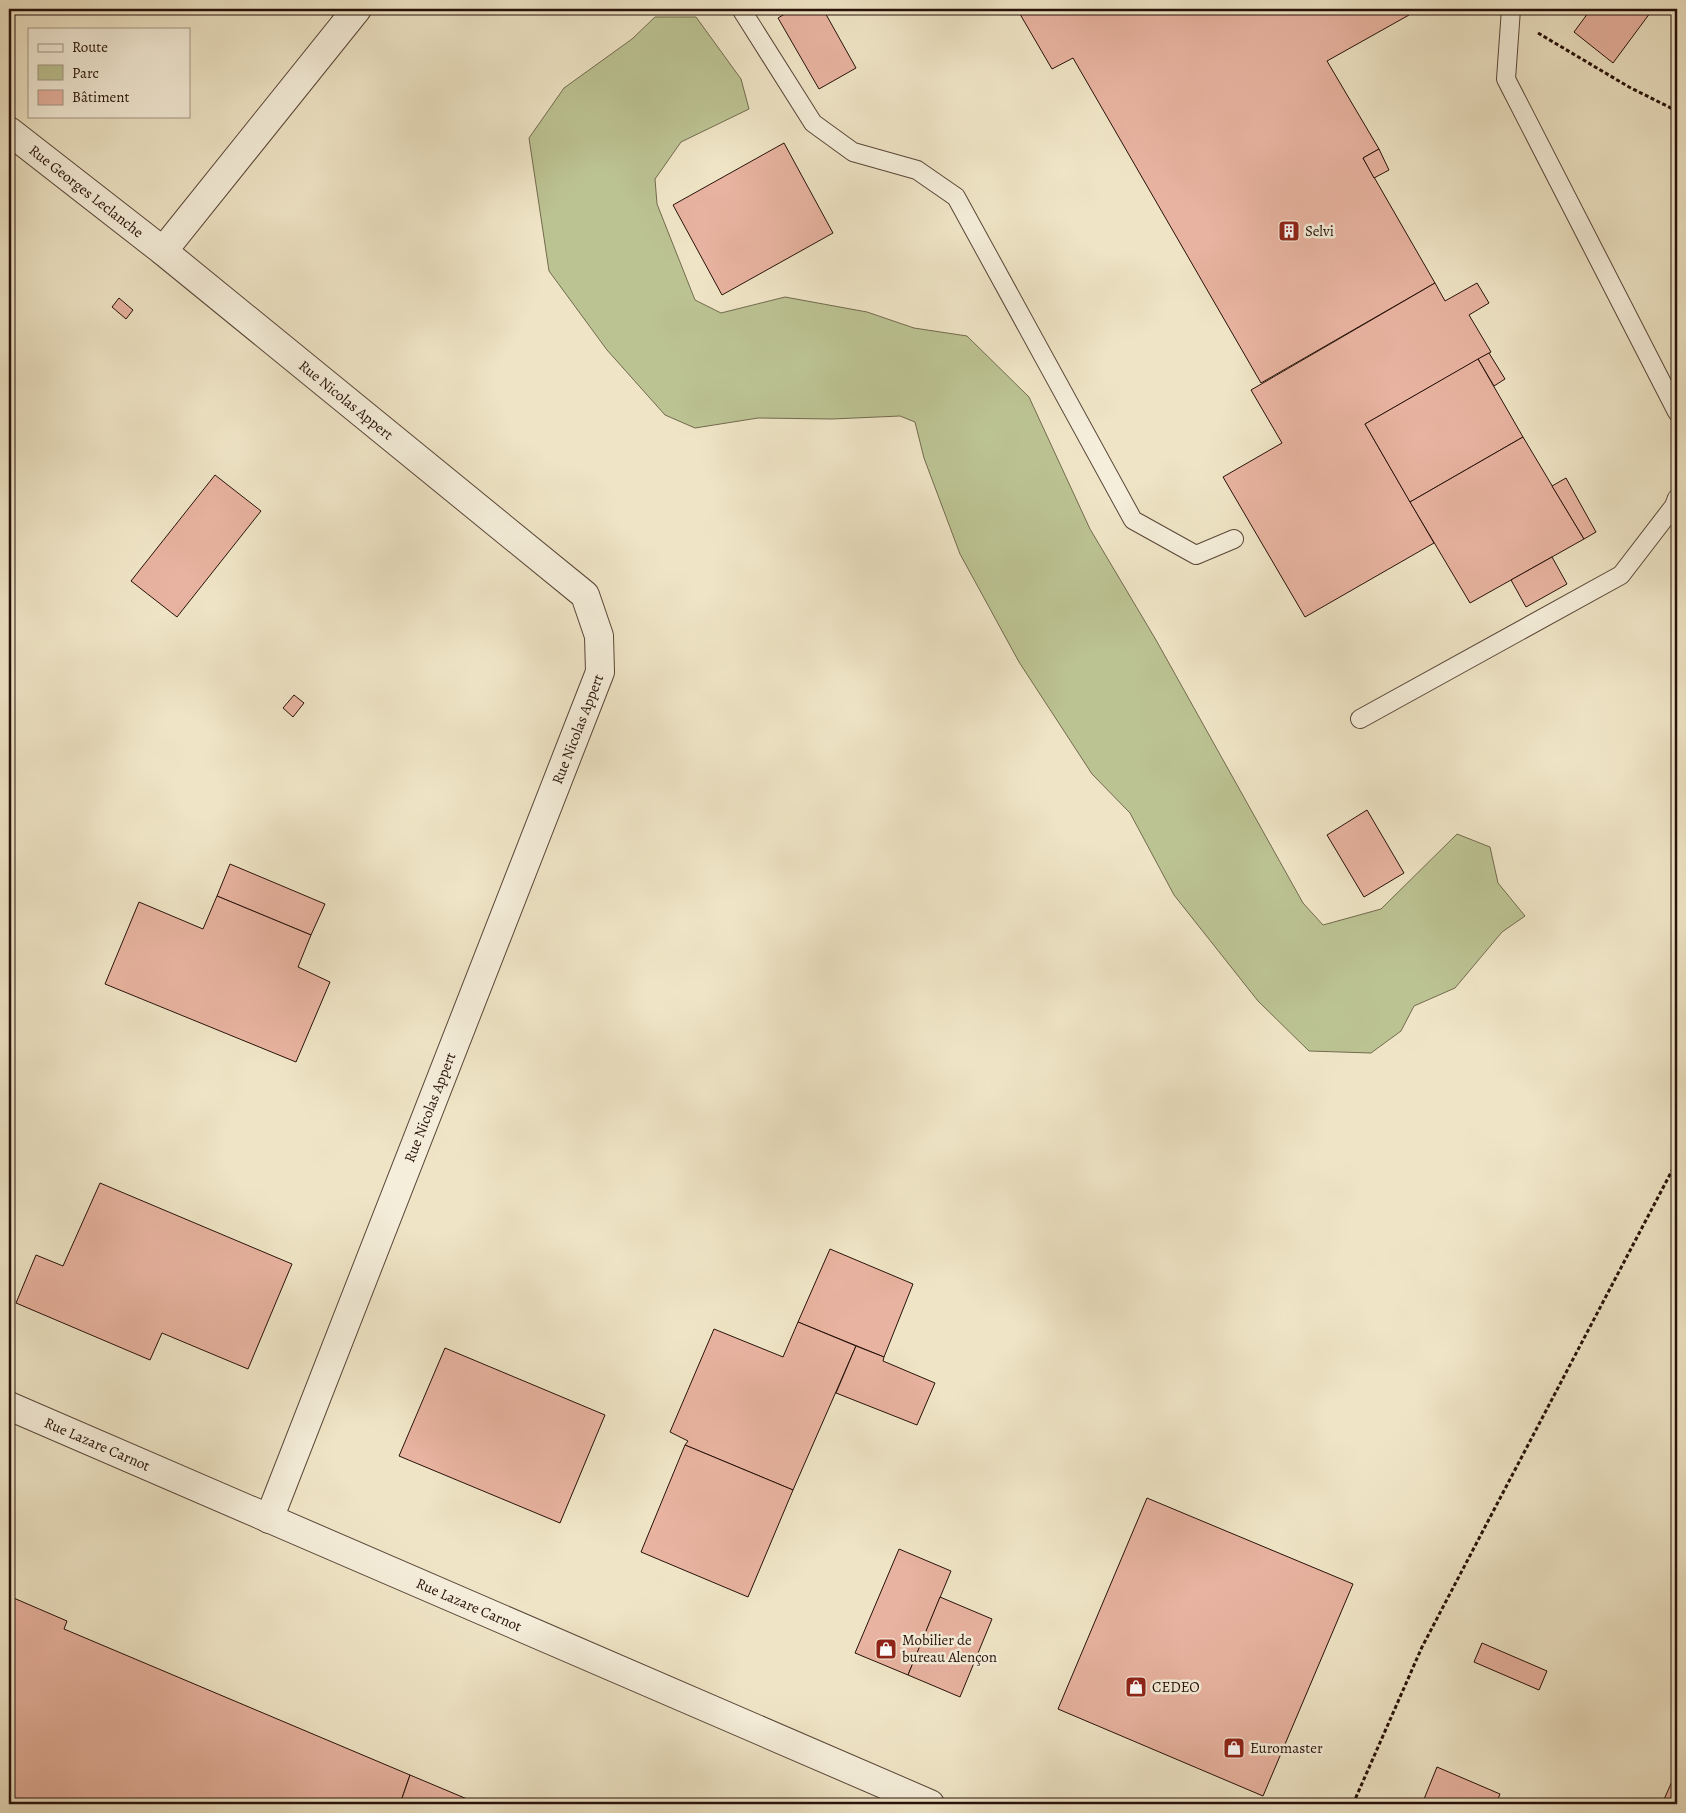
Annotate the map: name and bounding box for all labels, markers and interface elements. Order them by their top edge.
legend [28,28,190,118]
text: Route [72,37,108,57]
text: Parc [72,63,99,83]
text: Bâtiment [72,87,130,107]
street label: Rue Georges Leclanche [25,140,148,242]
building icon: Selvi [1277,219,1301,243]
place label: Selvi [1305,221,1334,241]
street label: Rue Nicolas Appert [294,356,398,444]
street label: Rue Nicolas Appert [547,671,608,787]
street label: Rue Nicolas Appert [399,1049,460,1165]
street label: Rue Lazare Carnot [41,1412,153,1476]
street label: Rue Lazare Carnot [413,1573,525,1636]
place label: Mobilier de bureau Alençon [902,1630,997,1667]
shop icon: Mobilier de bureau Alençon [874,1637,898,1661]
shop icon: CEDEO [1124,1675,1148,1699]
place label: CEDEO [1152,1677,1200,1697]
shop icon: Euromaster [1222,1736,1246,1760]
place label: Euromaster [1250,1738,1323,1758]

